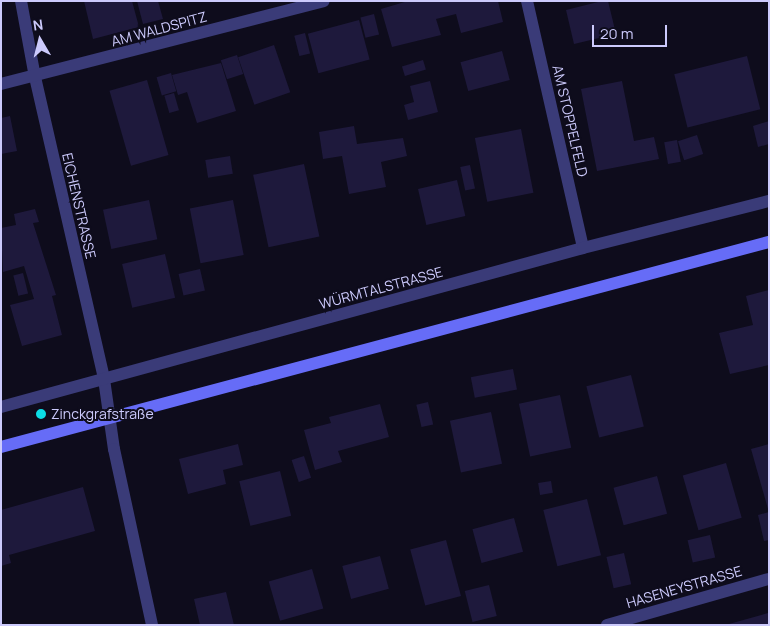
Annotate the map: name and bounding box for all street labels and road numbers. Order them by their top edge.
street label: AM WALDSPITZ [109,8,209,50]
street label: AM STOPPELFELD [549,63,591,179]
street label: EICHENSTRASSE [59,151,99,261]
street label: WÜRMTALSTRASSE [317,263,445,313]
street label: HASENEYSTRASSE [624,562,744,612]

